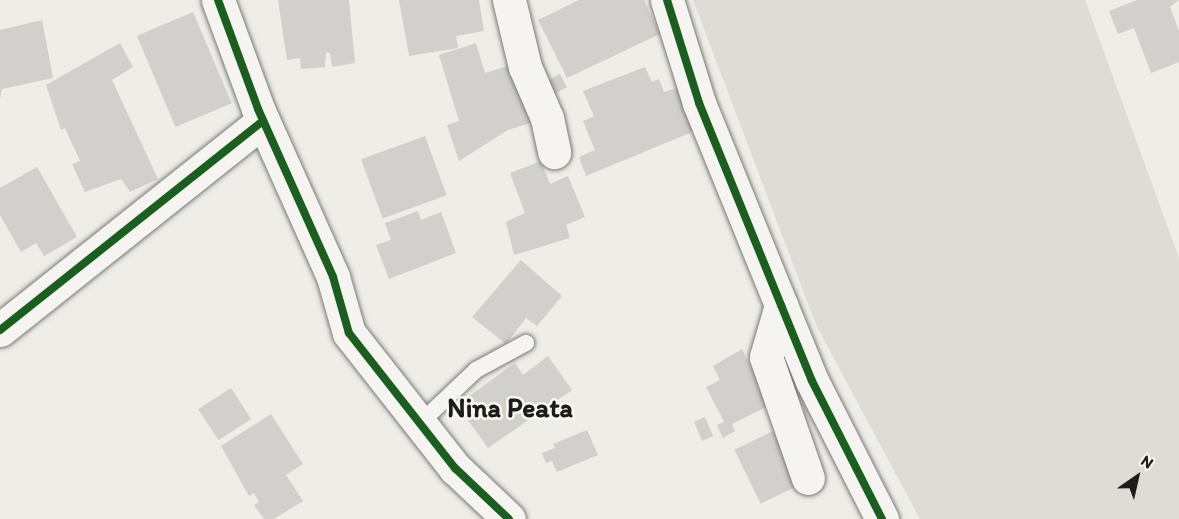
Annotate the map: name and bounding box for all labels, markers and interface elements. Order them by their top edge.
district label: Nina Peata [448,392,572,424]
north arrow [1107,447,1167,507]
text: N [1138,451,1157,473]

